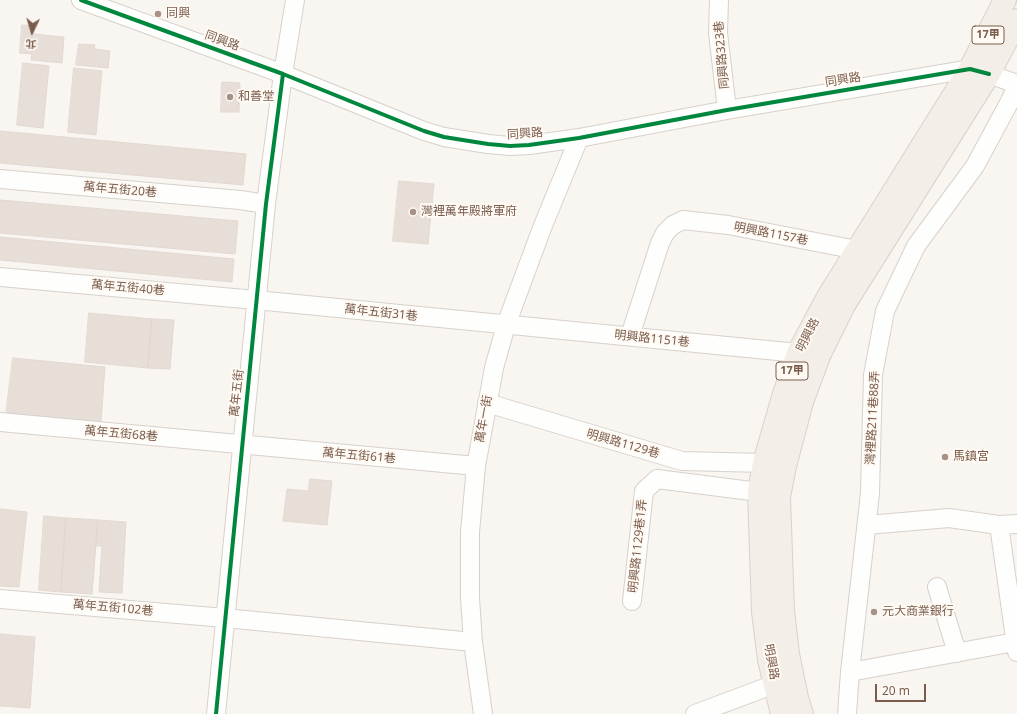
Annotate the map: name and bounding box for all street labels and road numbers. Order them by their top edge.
street label: 同興路323巷 [712,20,732,90]
road number: 17甲 [972,26,1004,44]
street label: 同興路 [203,28,241,54]
street label: 同興路 [824,70,862,90]
street label: 同興路 [507,126,543,142]
street label: 萬年五街20巷 [83,180,157,200]
street label: 明興路1157巷 [733,220,809,248]
street label: 萬年五街40巷 [91,278,165,298]
street label: 萬年五街31巷 [344,302,418,324]
street label: 明興路 [793,316,823,354]
street label: 明興路1151巷 [614,328,690,350]
road number: 17甲 [776,362,808,380]
street label: 萬年五街 [227,368,247,418]
street label: 灣裡路211巷88弄 [863,371,883,465]
street label: 萬年一街 [473,394,495,444]
street label: 萬年五街68巷 [84,424,158,444]
street label: 明興路1129巷 [585,427,661,461]
street label: 萬年五街61巷 [322,446,396,466]
street label: 明興路1129巷1弄 [626,498,650,594]
street label: 萬年五街102巷 [72,597,154,619]
street label: 明興路 [761,643,781,681]

